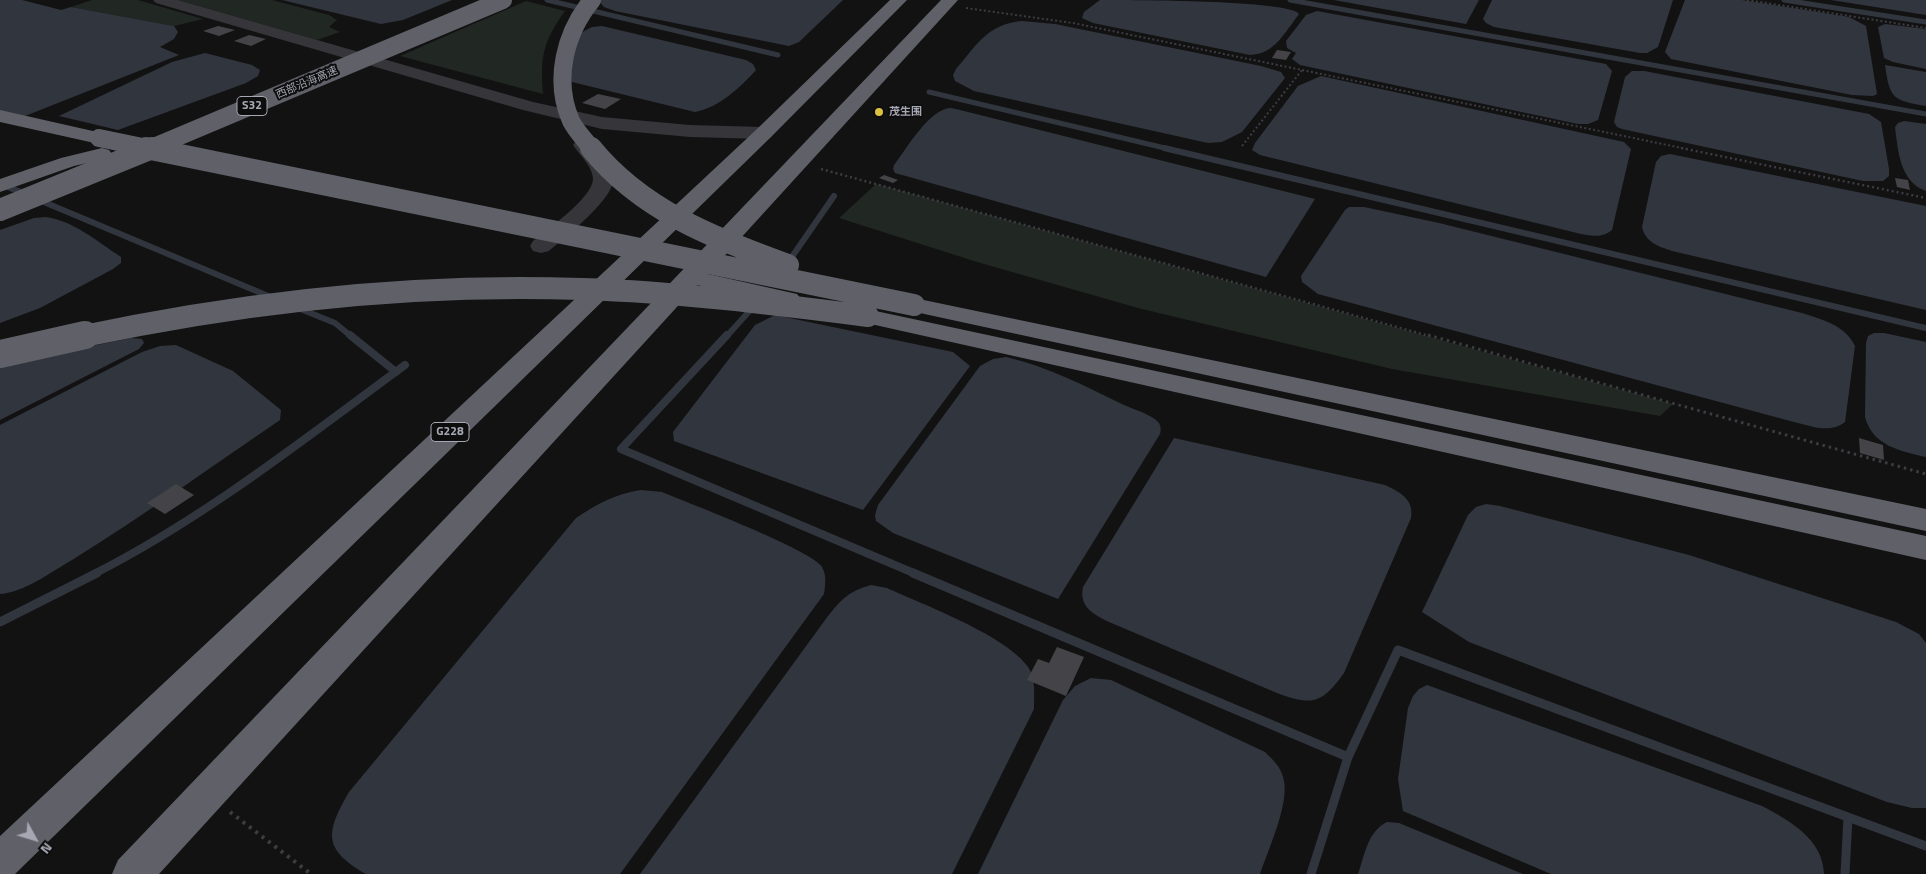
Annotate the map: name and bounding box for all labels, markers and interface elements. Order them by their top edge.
street label: 西部沿海高速 [274,64,340,102]
road number: S32 [237,96,267,115]
place label: 茂生围 [889,105,922,119]
marker: 茂生围 [873,106,885,118]
road number: G228 [431,422,469,442]
north arrow [10,814,60,864]
text: N [36,838,58,859]

